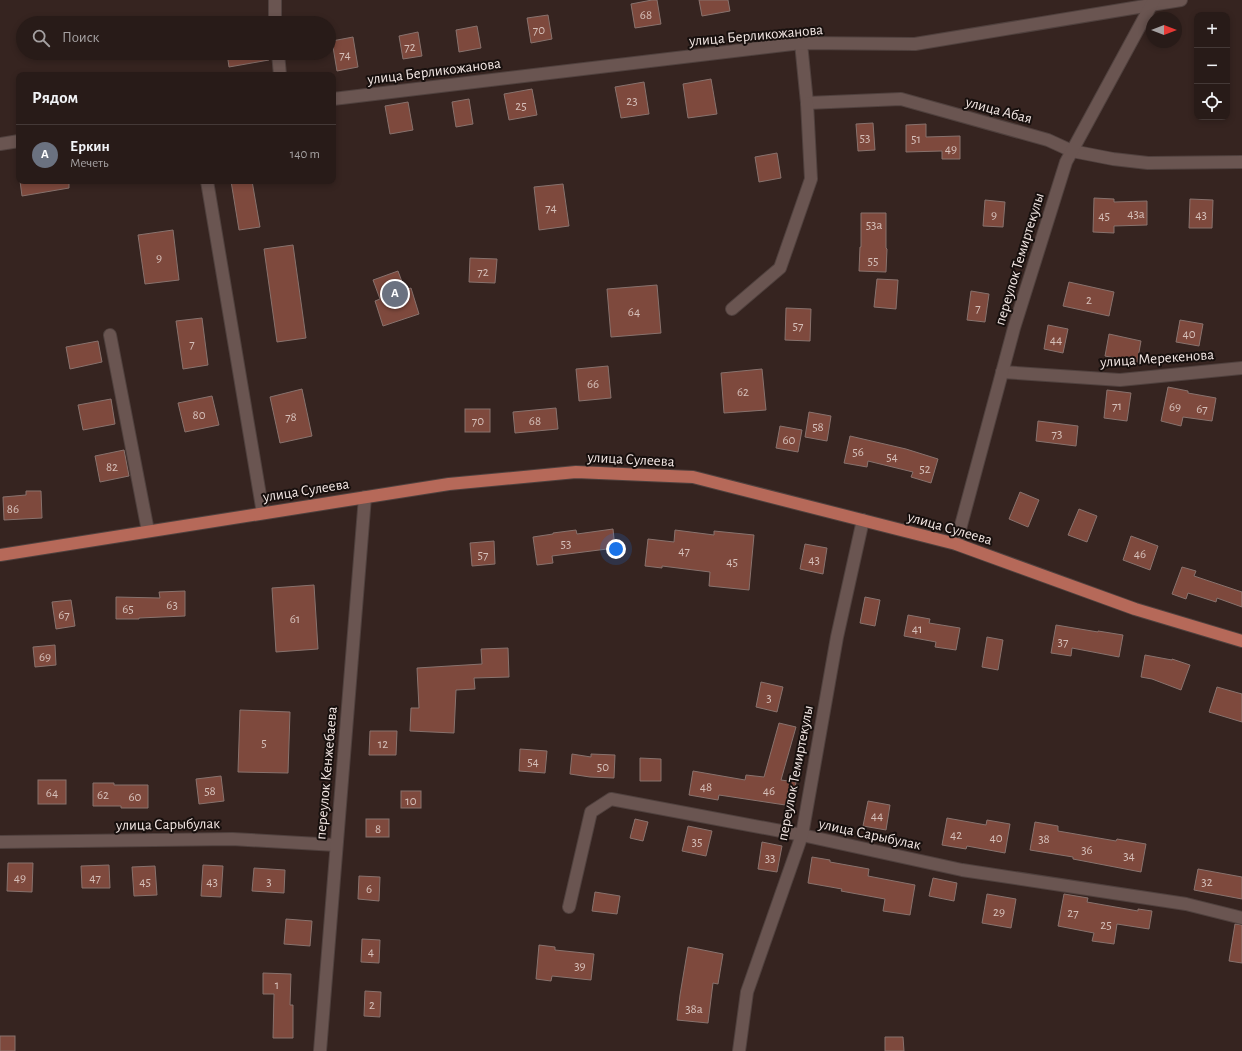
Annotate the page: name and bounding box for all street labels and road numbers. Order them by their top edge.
street label: улица Берликожанова [687,22,824,49]
street label: улица Берликожанова [365,56,502,87]
street label: улица Абая [963,94,1034,127]
street label: переулок Темиртекулы [992,191,1047,327]
street label: улица Мерекенова [1099,347,1215,370]
street label: улица Сулеева [586,450,675,469]
street label: улица Сулеева [261,476,350,505]
street label: улица Сулеева [905,509,994,548]
street label: переулок Темиртекулы [775,704,816,842]
street label: переулок Кенжебаева [313,706,340,840]
street label: улица Сарыбулак [115,816,220,833]
street label: улица Сарыбулак [817,816,922,853]

